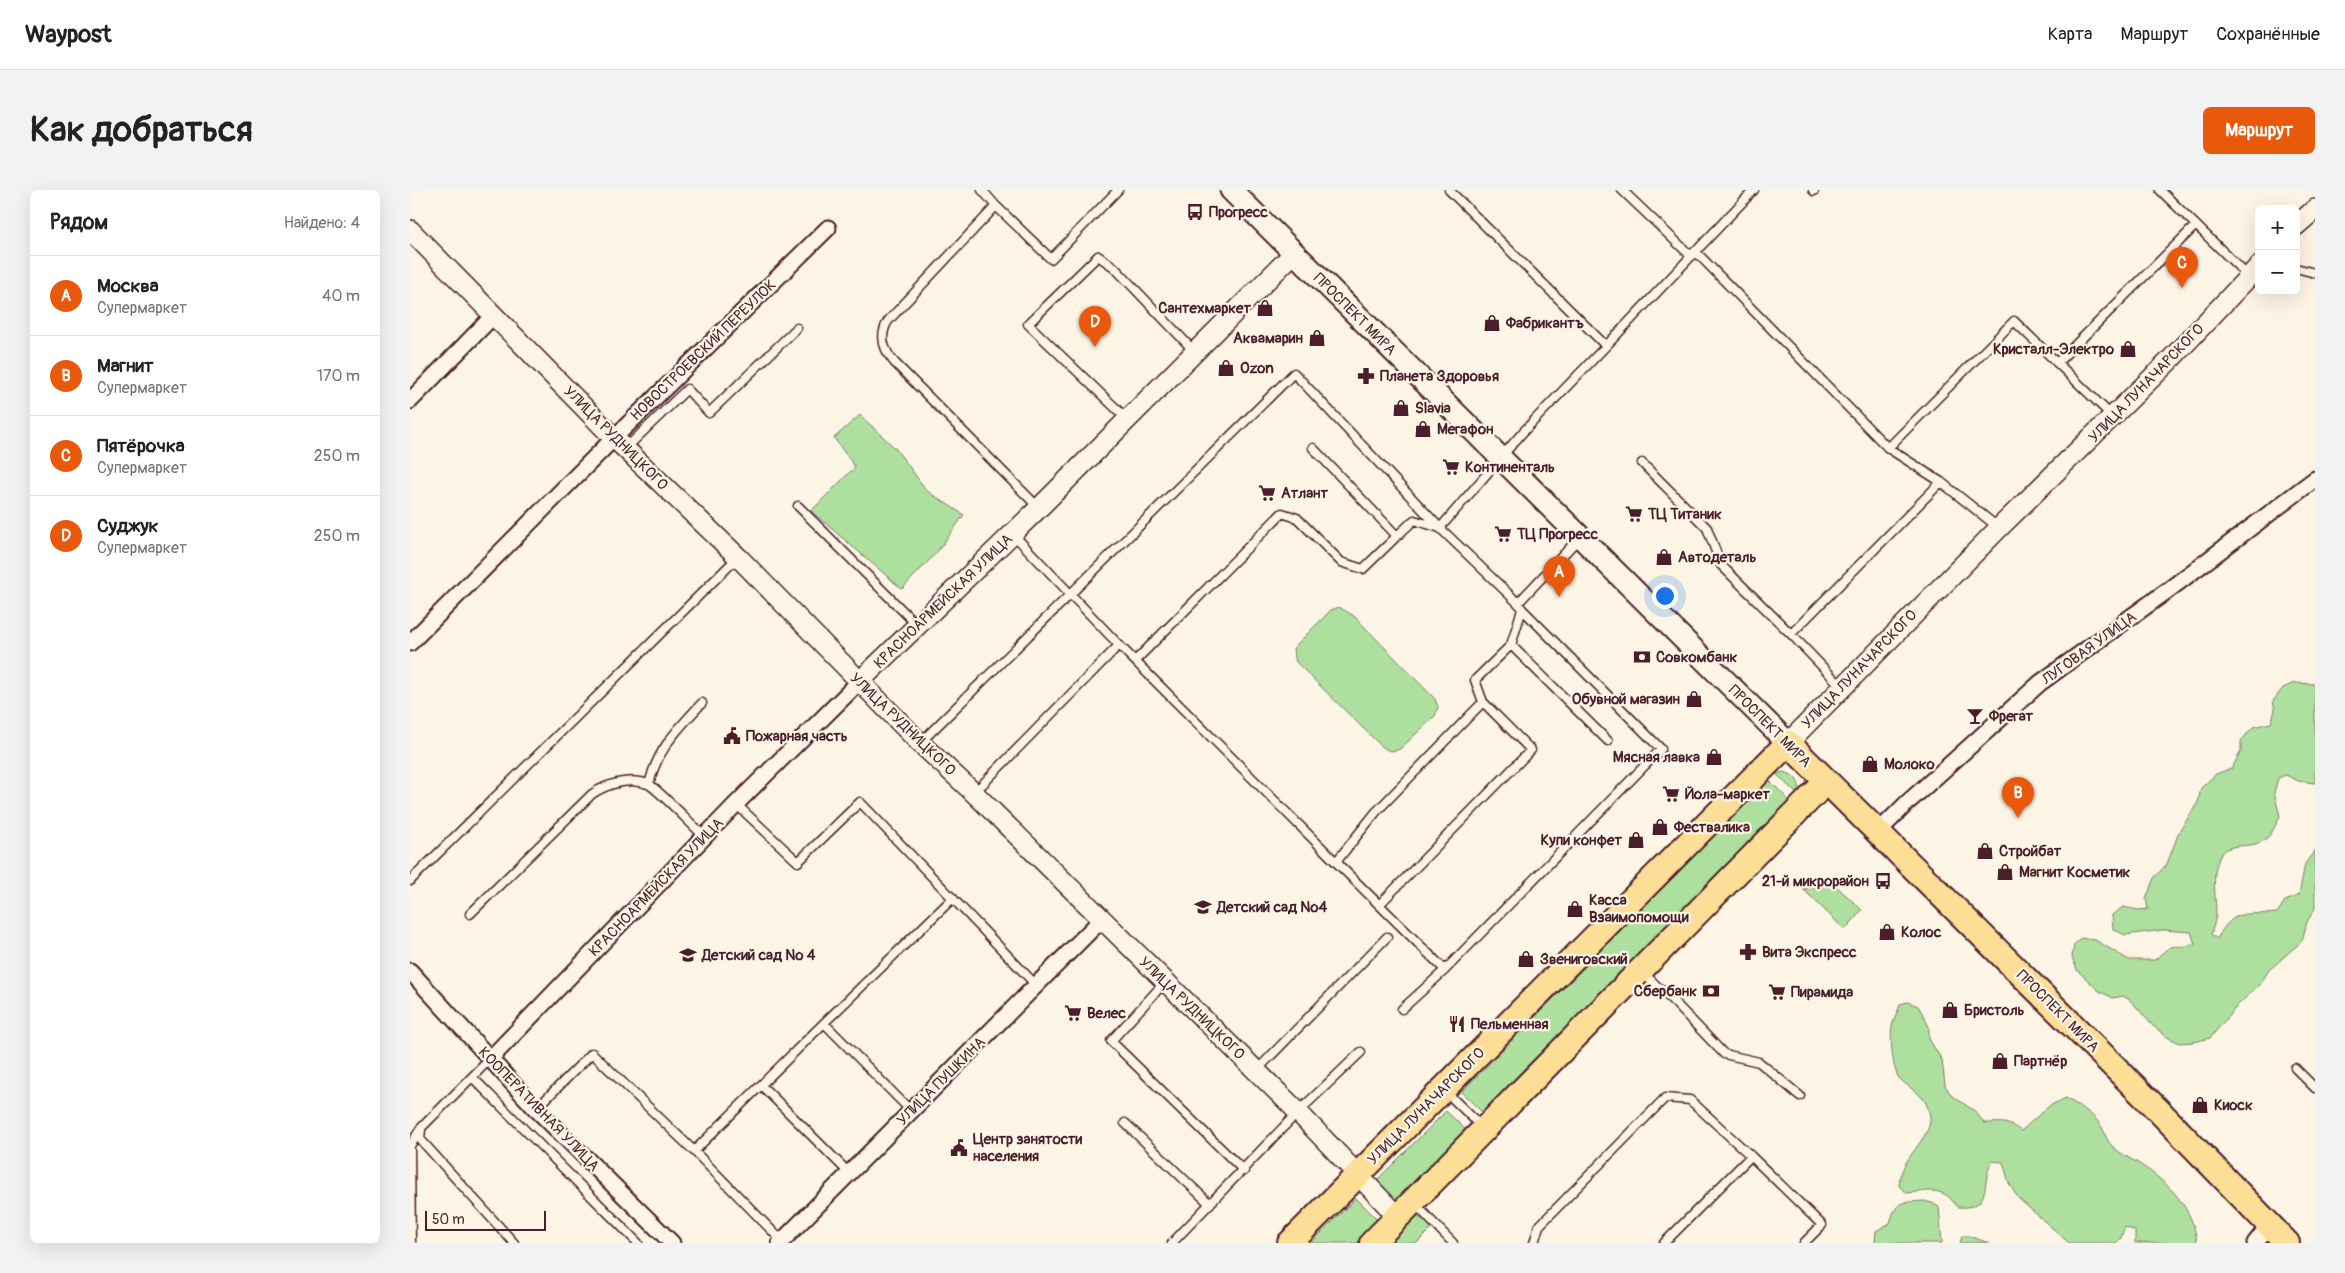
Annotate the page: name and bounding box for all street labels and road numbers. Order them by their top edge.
street label: ПРОСПЕКТ МИРА [1309,269,1400,360]
street label: НОВОСТРОЕВСКИЙ ПЕРЕУЛОК [627,276,780,425]
street label: УЛИЦА ЛУНАЧАРСКОГО [2085,320,2208,447]
street label: УЛИЦА РУДНИЦКОГО [559,382,672,495]
street label: КРАСНОАРМЕЙСКАЯ УЛИЦА [870,530,1017,673]
street label: УЛИЦА ЛУНАЧАРСКОГО [1798,606,1921,733]
street label: ЛУГОВАЯ УЛИЦА [2037,608,2141,690]
street label: УЛИЦА РУДНИЦКОГО [846,669,960,780]
street label: ПРОСПЕКТ МИРА [1724,681,1815,772]
street label: КРАСНОАРМЕЙСКАЯ УЛИЦА [585,814,728,961]
street label: УЛИЦА РУДНИЦКОГО [1135,953,1249,1064]
street label: ПРОСПЕКТ МИРА [2012,966,2103,1057]
street label: УЛИЦА ПУШКИНА [893,1033,990,1130]
street label: КООПЕРАТИВНАЯ УЛИЦА [474,1043,603,1176]
street label: УЛИЦА ЛУНАЧАРСКОГО [1364,1044,1489,1169]

